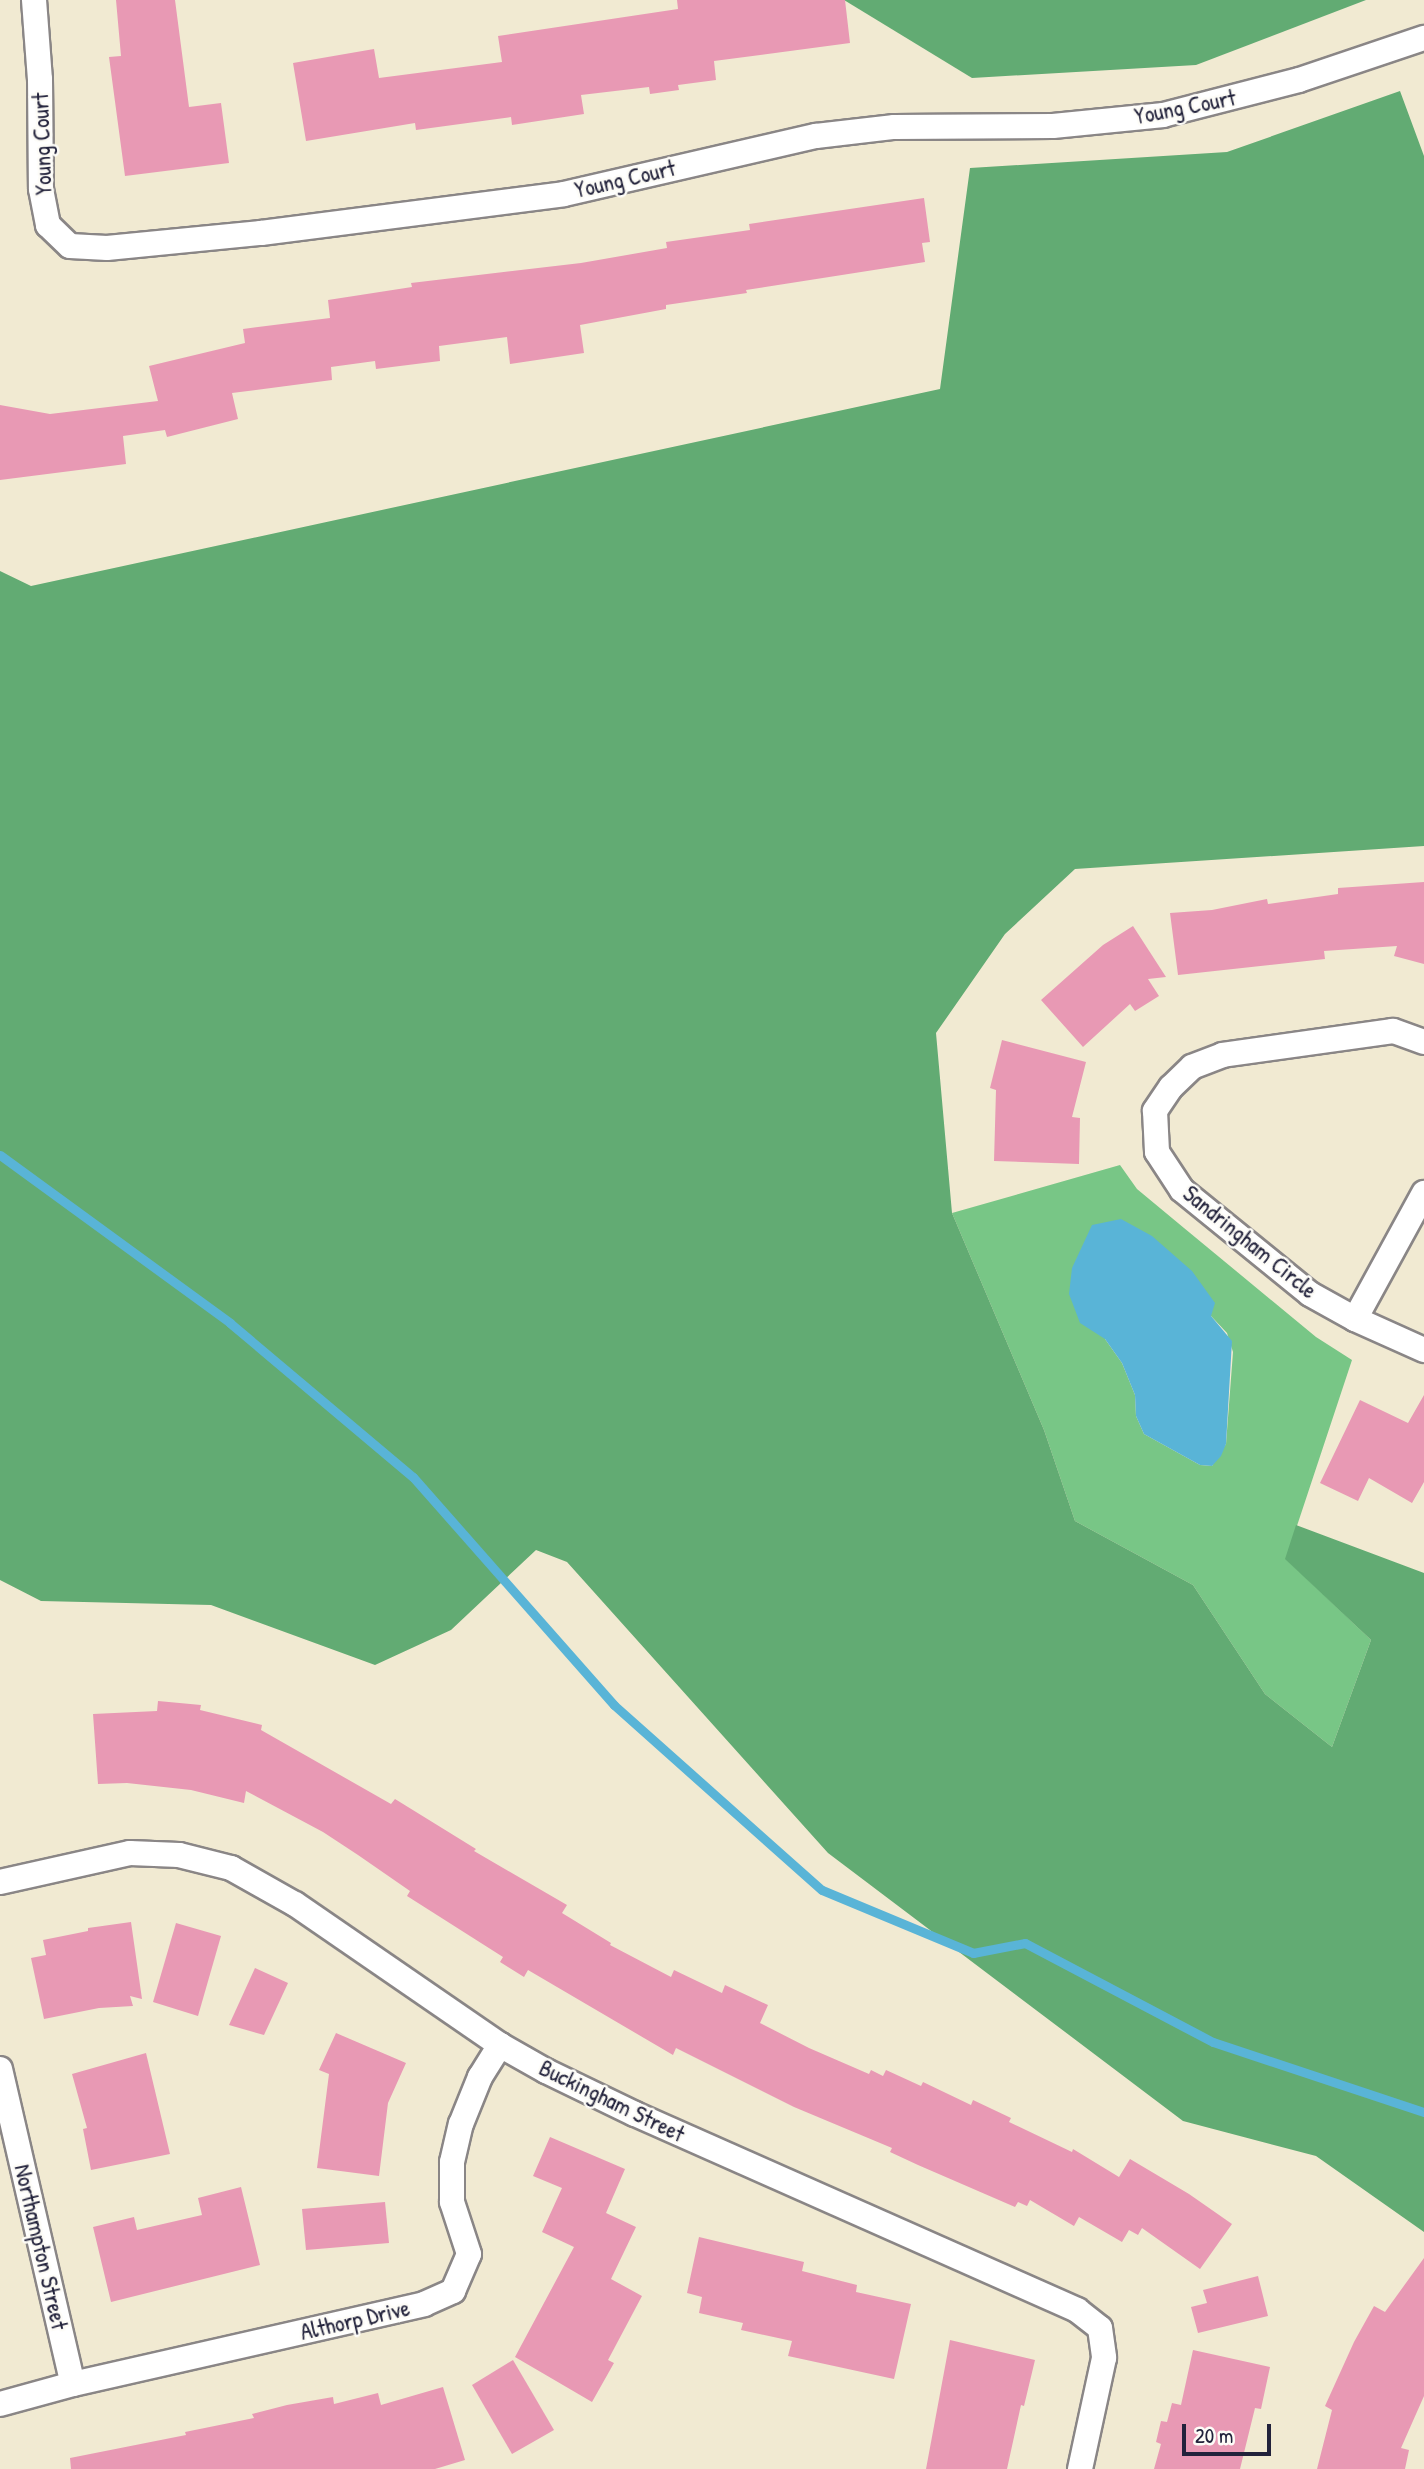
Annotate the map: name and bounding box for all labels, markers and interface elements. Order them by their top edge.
street label: Young Court [1132,84,1238,130]
street label: Young Court [26,92,58,196]
street label: Young Court [572,154,678,204]
street label: Sandringham Circle [1178,1180,1322,1304]
street label: Buckingham Street [535,2054,689,2148]
street label: Northampton Street [9,2162,73,2332]
street label: Althorp Drive [298,2294,412,2346]
scale bar [1186,2410,1275,2454]
text: 20 m [1195,2421,1233,2450]

